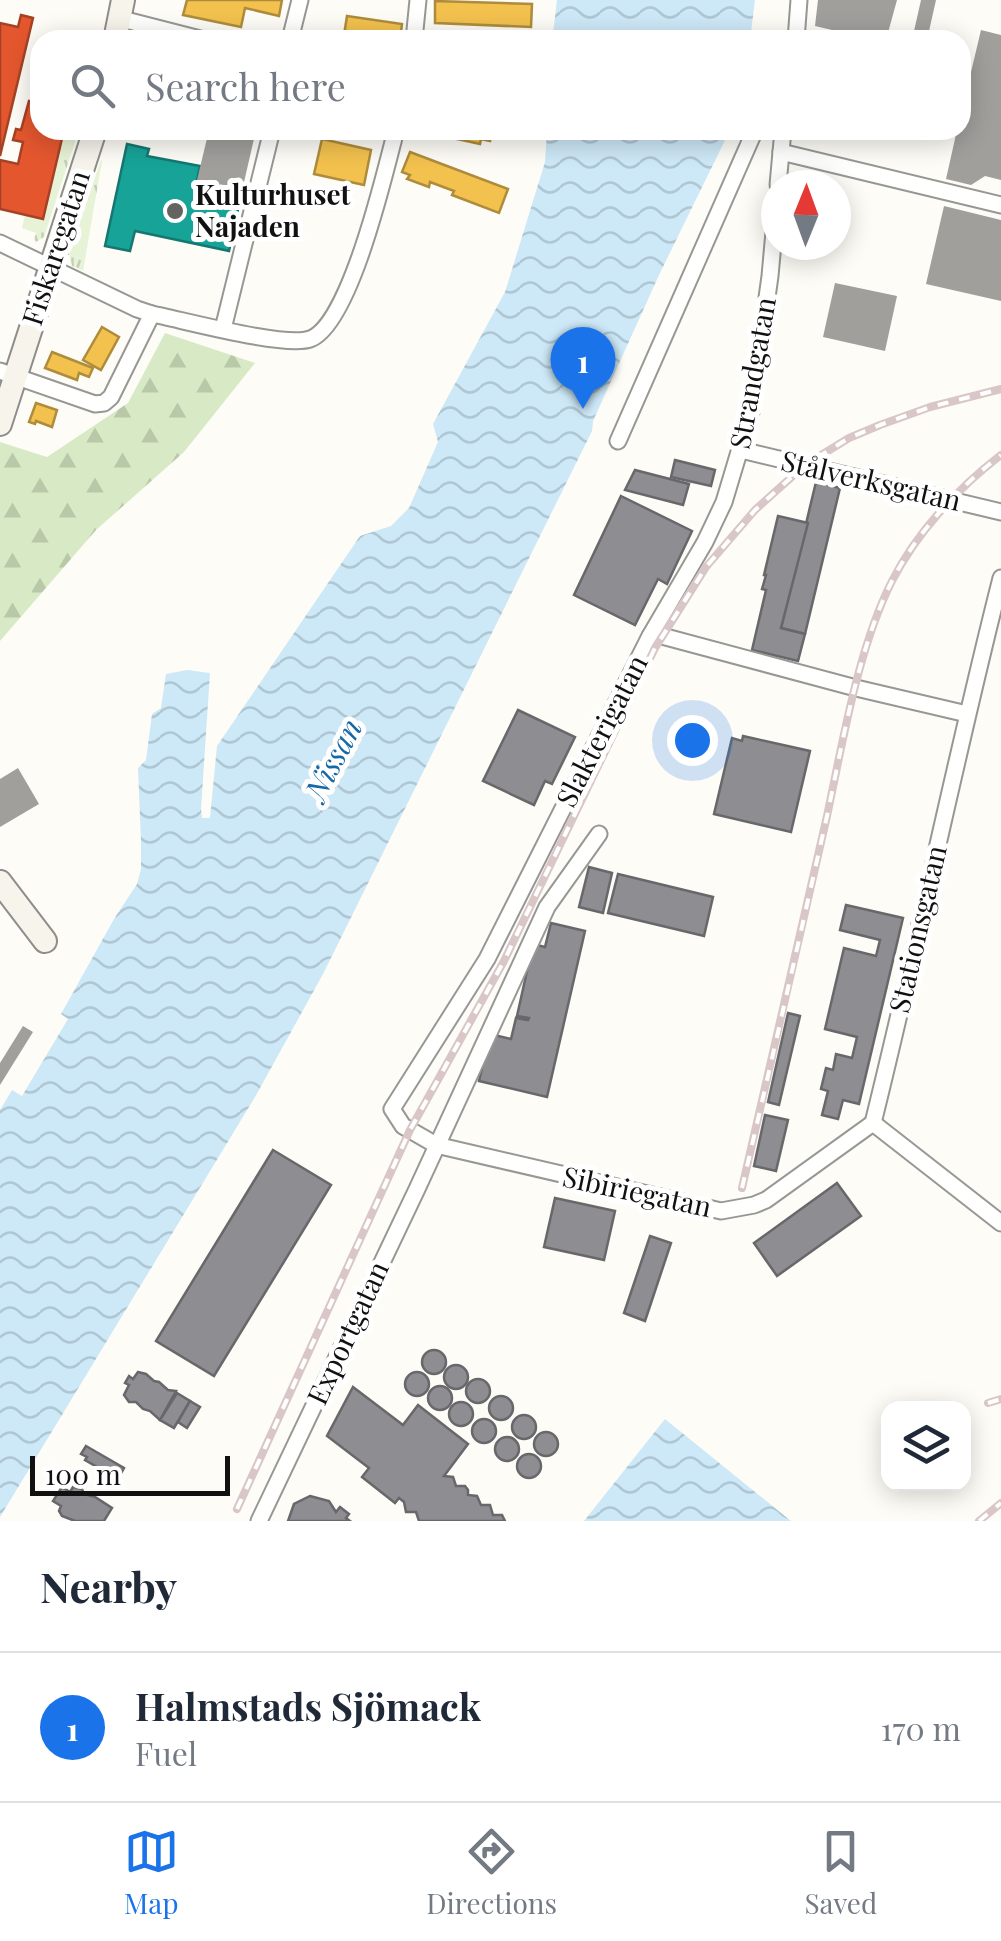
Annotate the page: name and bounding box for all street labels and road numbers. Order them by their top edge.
street label: Fiskaregatan [12,165,97,330]
street label: Strandgatan [720,294,783,452]
street label: Stålverksgatan [778,441,965,518]
street label: Slakterigatan [546,648,655,813]
street label: Stationsgatan [879,841,954,1016]
street label: Sibiriegatan [560,1157,715,1224]
street label: Exportgatan [297,1254,396,1410]

